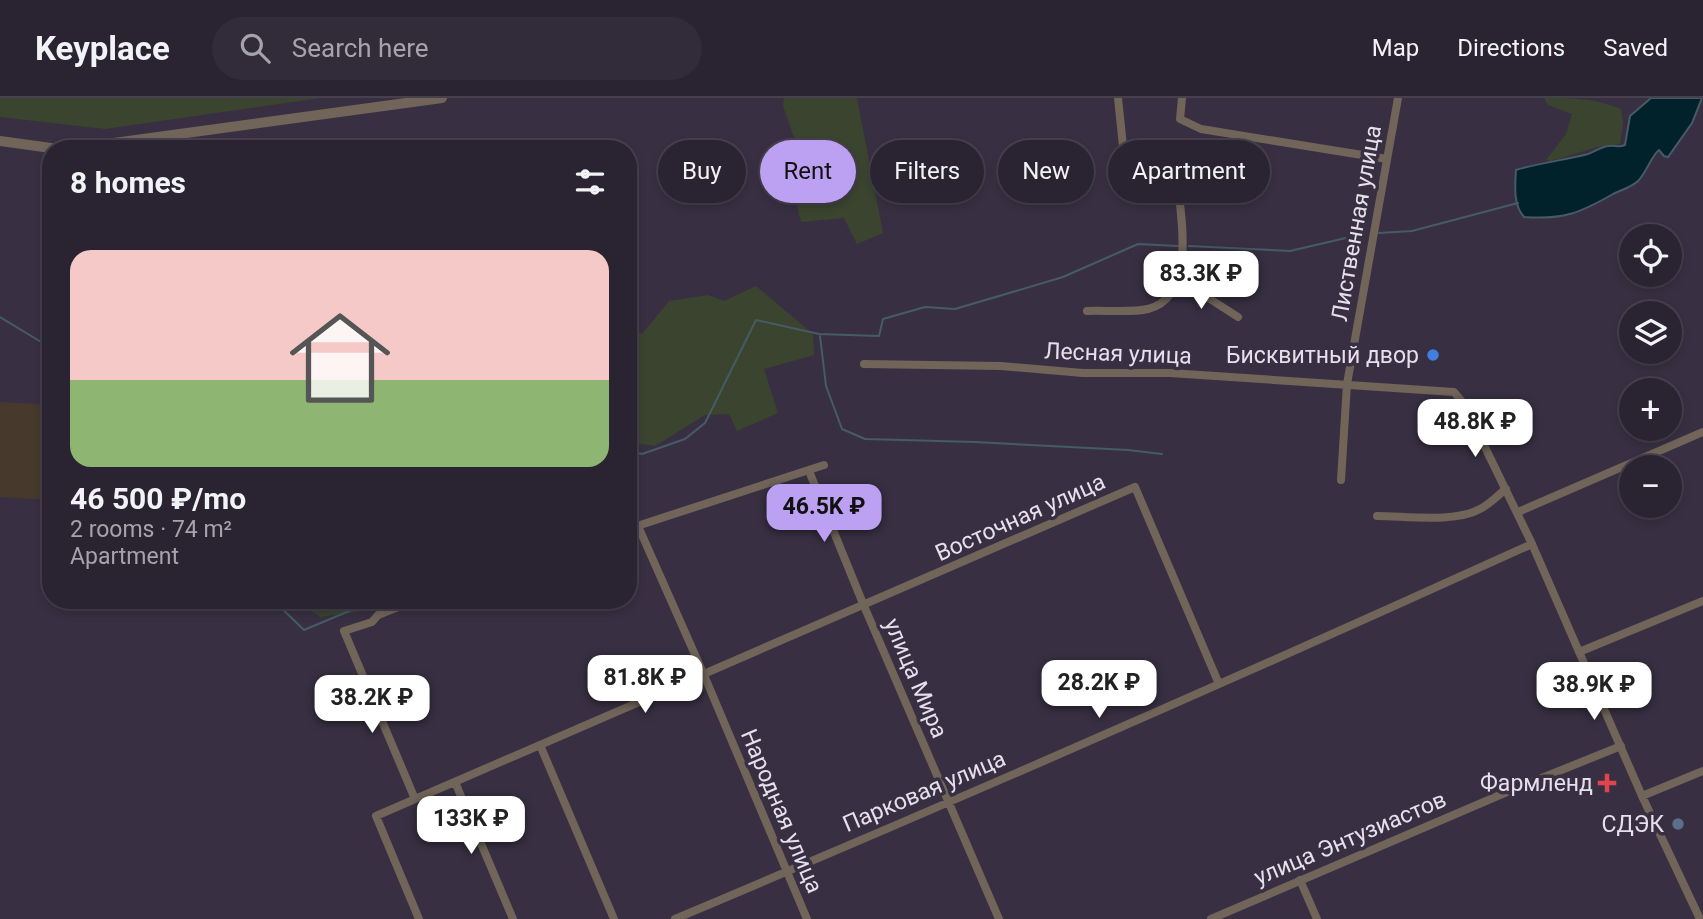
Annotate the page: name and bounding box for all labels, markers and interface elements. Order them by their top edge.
search box [212,17,702,80]
text: Keyplace [35,29,170,68]
icon: search [236,29,274,67]
text: Search here [292,33,429,63]
text: Map [1372,34,1419,62]
text: Directions [1457,34,1565,62]
text: Saved [1603,34,1668,62]
street label: Лиственная улица [1326,123,1387,323]
chip: Buy [658,140,746,203]
chip: Rent [760,140,856,203]
chip: Filters [870,140,984,203]
chip: New [998,140,1094,203]
chip: Apartment [1108,140,1270,203]
icon: filters [571,163,609,201]
text: 8 homes [70,165,186,200]
map controls [1619,224,1682,518]
button: locate [1619,224,1682,287]
pin: 83.3K ₽ [1136,252,1266,311]
text: 83.3K ₽ [1160,260,1242,287]
icon: home [277,295,403,421]
button: layers [1619,301,1682,364]
street label: Лесная улица [1044,337,1192,370]
place label: Бисквитный двор [1226,342,1419,369]
marker: Бисквитный двор [1425,347,1441,363]
button: + [1619,378,1682,441]
pin: 48.8K ₽ [1410,400,1540,459]
text: 48.8K ₽ [1434,408,1516,435]
button: − [1619,455,1682,518]
street label: Восточная улица [931,468,1109,567]
text: 46 500 ₽/mo [70,481,246,516]
pin: 46.5K ₽ [759,484,889,544]
text: 46.5K ₽ [783,493,865,520]
text: 2 rooms · 74 m² [70,516,232,543]
text: Apartment [70,543,179,570]
street label: улица Мира [878,614,953,742]
pin: 81.8K ₽ [580,656,710,715]
pin: 28.2K ₽ [1034,660,1164,720]
pin: 38.9K ₽ [1529,662,1659,722]
text: 81.8K ₽ [604,664,686,691]
text: 28.2K ₽ [1058,669,1140,696]
text: 38.9K ₽ [1553,671,1635,698]
pin: 38.2K ₽ [307,676,437,735]
text: 38.2K ₽ [331,684,413,711]
street label: Народная улица [735,725,828,897]
street label: Парковая улица [839,745,1010,838]
place label: Фармленд [1480,770,1593,797]
marker: Фармленд [1599,775,1615,791]
street label: улица Энтузиастов [1250,786,1450,891]
pin: 133K ₽ [414,796,528,856]
text: 133K ₽ [433,805,509,832]
place label: СДЭК [1601,811,1664,838]
marker: СДЭК [1670,816,1686,832]

